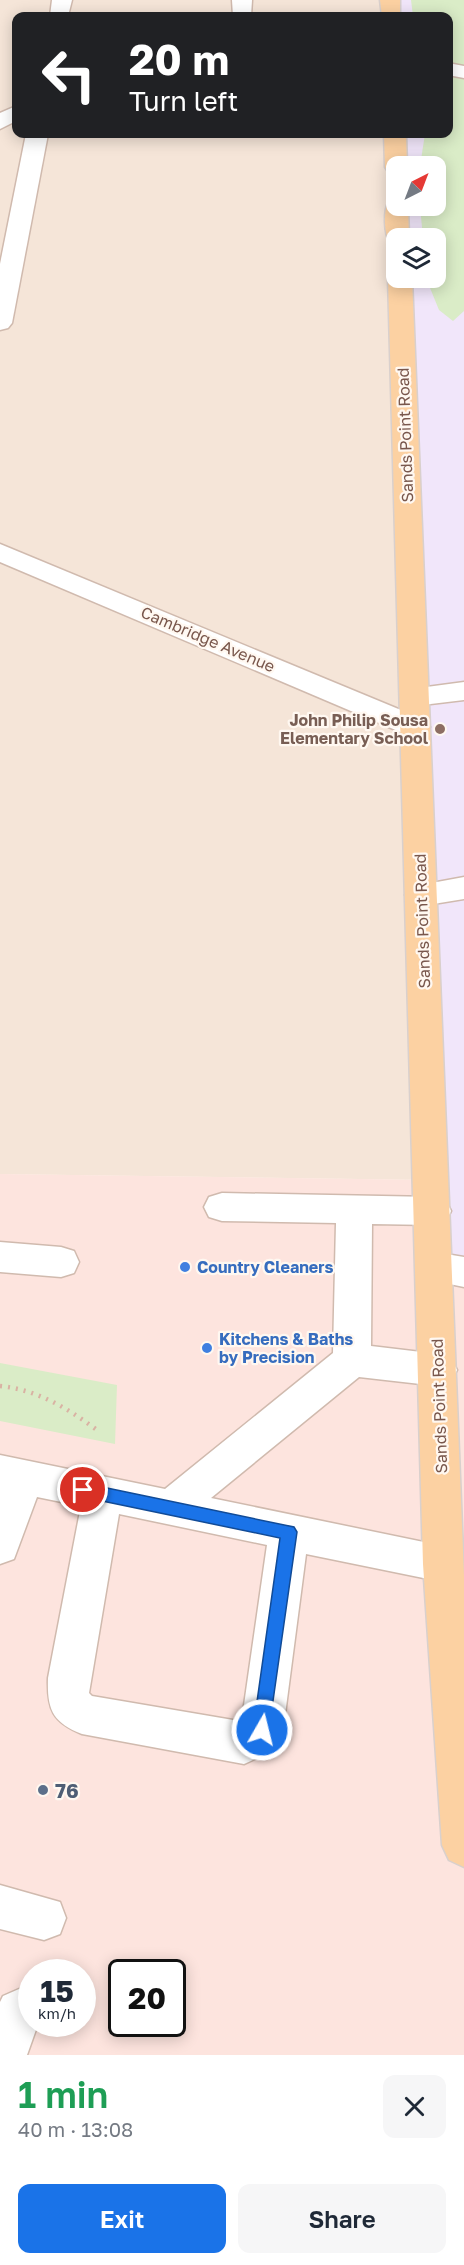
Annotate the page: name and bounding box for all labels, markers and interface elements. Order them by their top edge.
text: 20 m [129,34,229,84]
icon: left [30,36,108,114]
text: Turn left [129,85,238,117]
north arrow [386,156,446,216]
map controls [386,156,446,288]
button: layers [386,228,446,288]
street label: Sands Point Road [393,367,417,503]
street label: Cambridge Avenue [138,602,278,676]
place label: John Philip Sousa Elementary School [280,710,429,748]
marker: John Philip Sousa Elementary School [433,722,447,736]
street label: Sands Point Road [410,853,434,989]
place label: Country Cleaners [197,1257,334,1277]
marker: Country Cleaners [178,1260,192,1274]
place label: Kitchens & Baths by Precision [219,1329,353,1367]
street label: Sands Point Road [427,1338,451,1474]
marker: Kitchens & Baths by Precision [200,1341,214,1355]
pin [57,1464,108,1515]
icon: arrive [66,1473,99,1506]
position arrow [230,1698,294,1762]
place label: 76 [55,1778,79,1802]
marker: 76 [36,1783,50,1797]
speed limit sign: 20 [108,1959,186,2037]
text: 15 [40,1973,74,2009]
text: km/h [38,2004,76,2022]
text: 1 min [18,2073,108,2116]
button: close [383,2075,446,2138]
text: 40 m · 13:08 [18,2117,133,2141]
button: Exit [18,2184,226,2253]
button: Share [238,2184,446,2253]

